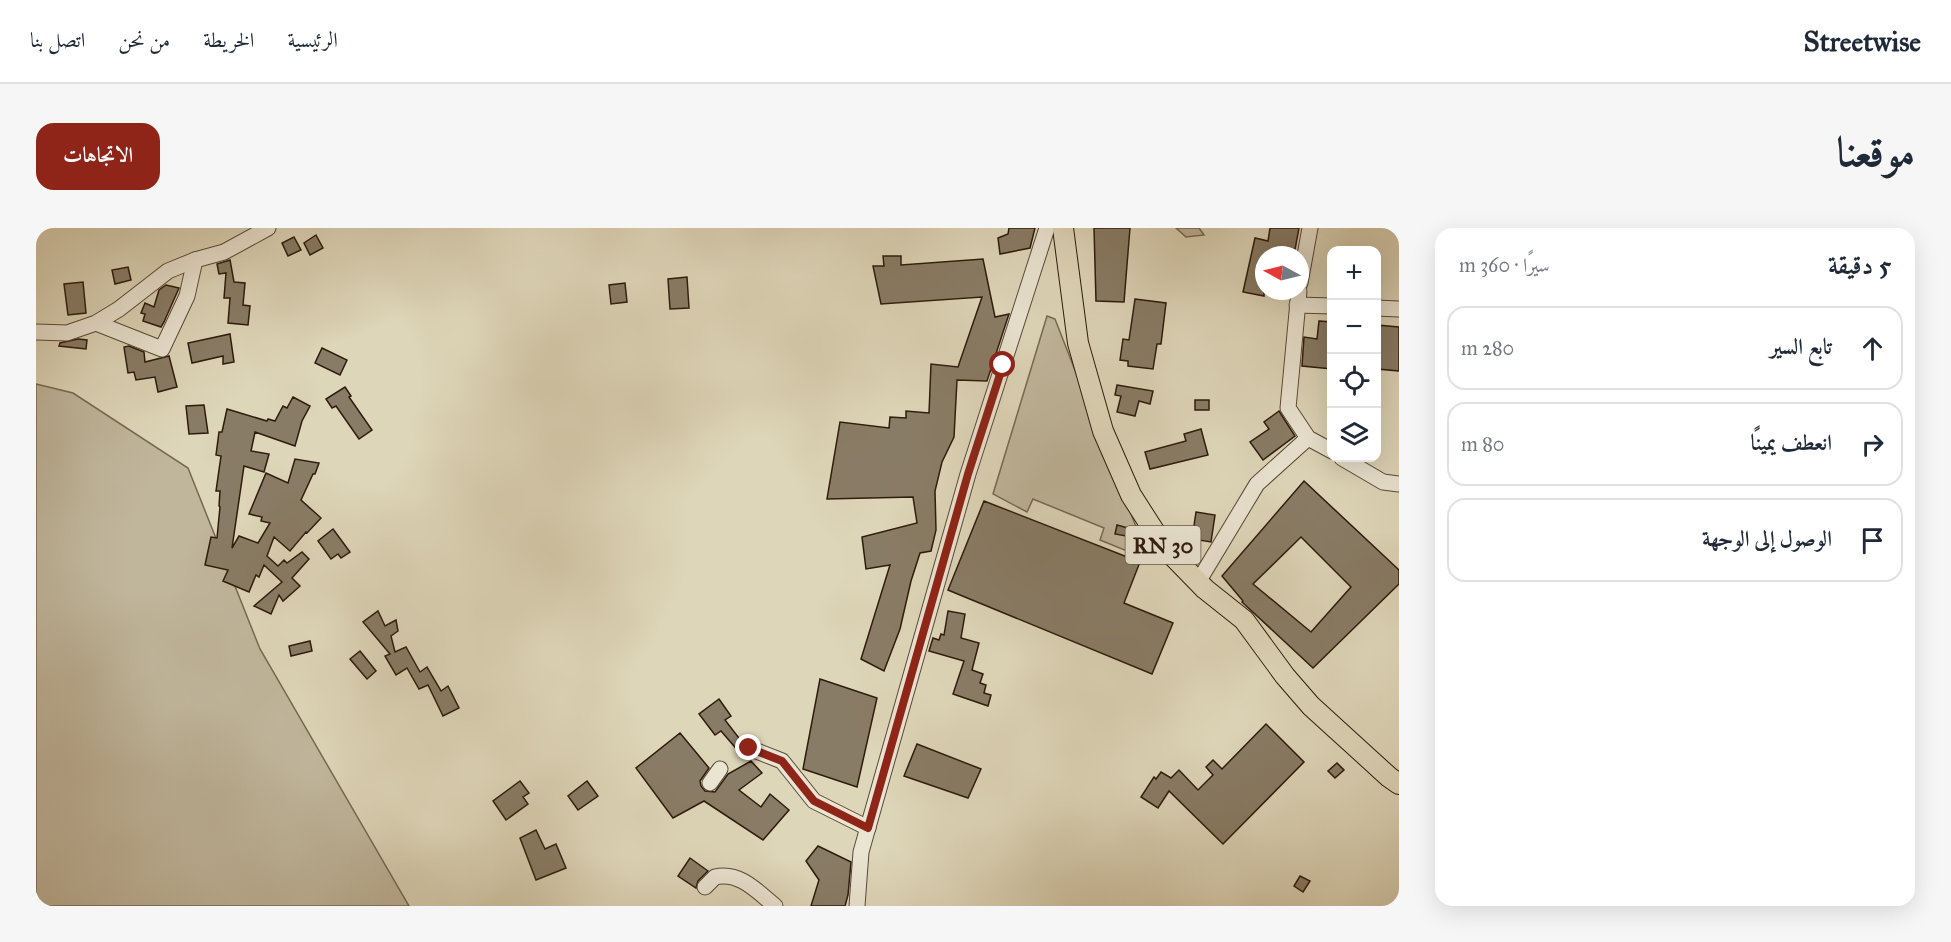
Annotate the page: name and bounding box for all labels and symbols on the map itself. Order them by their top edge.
north arrow [1255,246,1309,300]
route start [989,351,1015,377]
road number: RN 30 [1126,526,1200,564]
route end [735,734,761,760]

